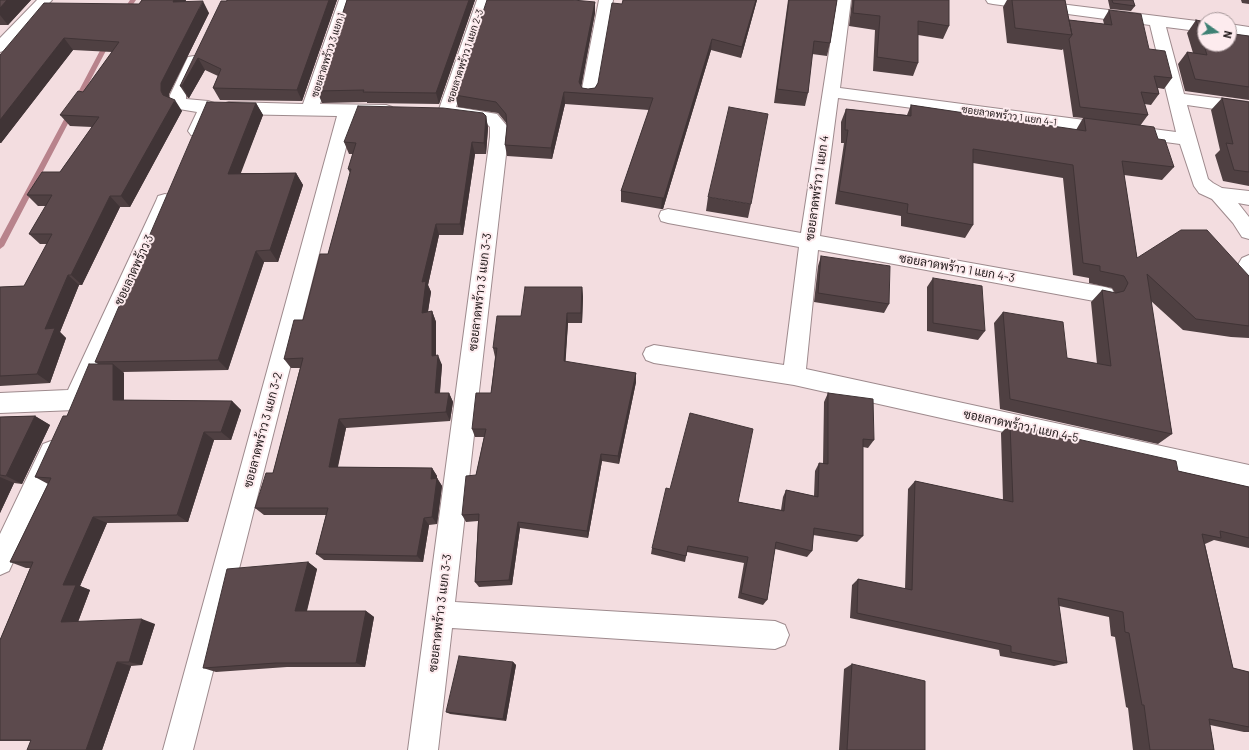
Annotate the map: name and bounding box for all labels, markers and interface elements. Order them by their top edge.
street label: ซอยลาดพร้าว 1 แยก 2-3 [444,8,486,104]
street label: ซอยลาดพร้าว 3 แยก 1 [309,11,347,99]
north arrow [1197,12,1237,52]
text: N [1221,30,1235,40]
street label: ซอยลาดพร้าว 1 แยก 4-1 [961,103,1057,129]
street label: ซอยลาดพร้าว 1 แยก 4 [802,134,832,242]
street label: ซอยลาดพร้าว 3 [111,232,157,308]
street label: ซอยลาดพร้าว 3 แยก 3-3 [466,232,494,352]
street label: ซอยลาดพร้าว 1 แยก 4-3 [898,251,1016,285]
street label: ซอยลาดพร้าว 3 แยก 3-2 [241,371,285,489]
street label: ซอยลาดพร้าว 1 แยก 4-5 [962,407,1080,445]
street label: ซอยลาดพร้าว 3 แยก 3-3 [426,553,454,673]

